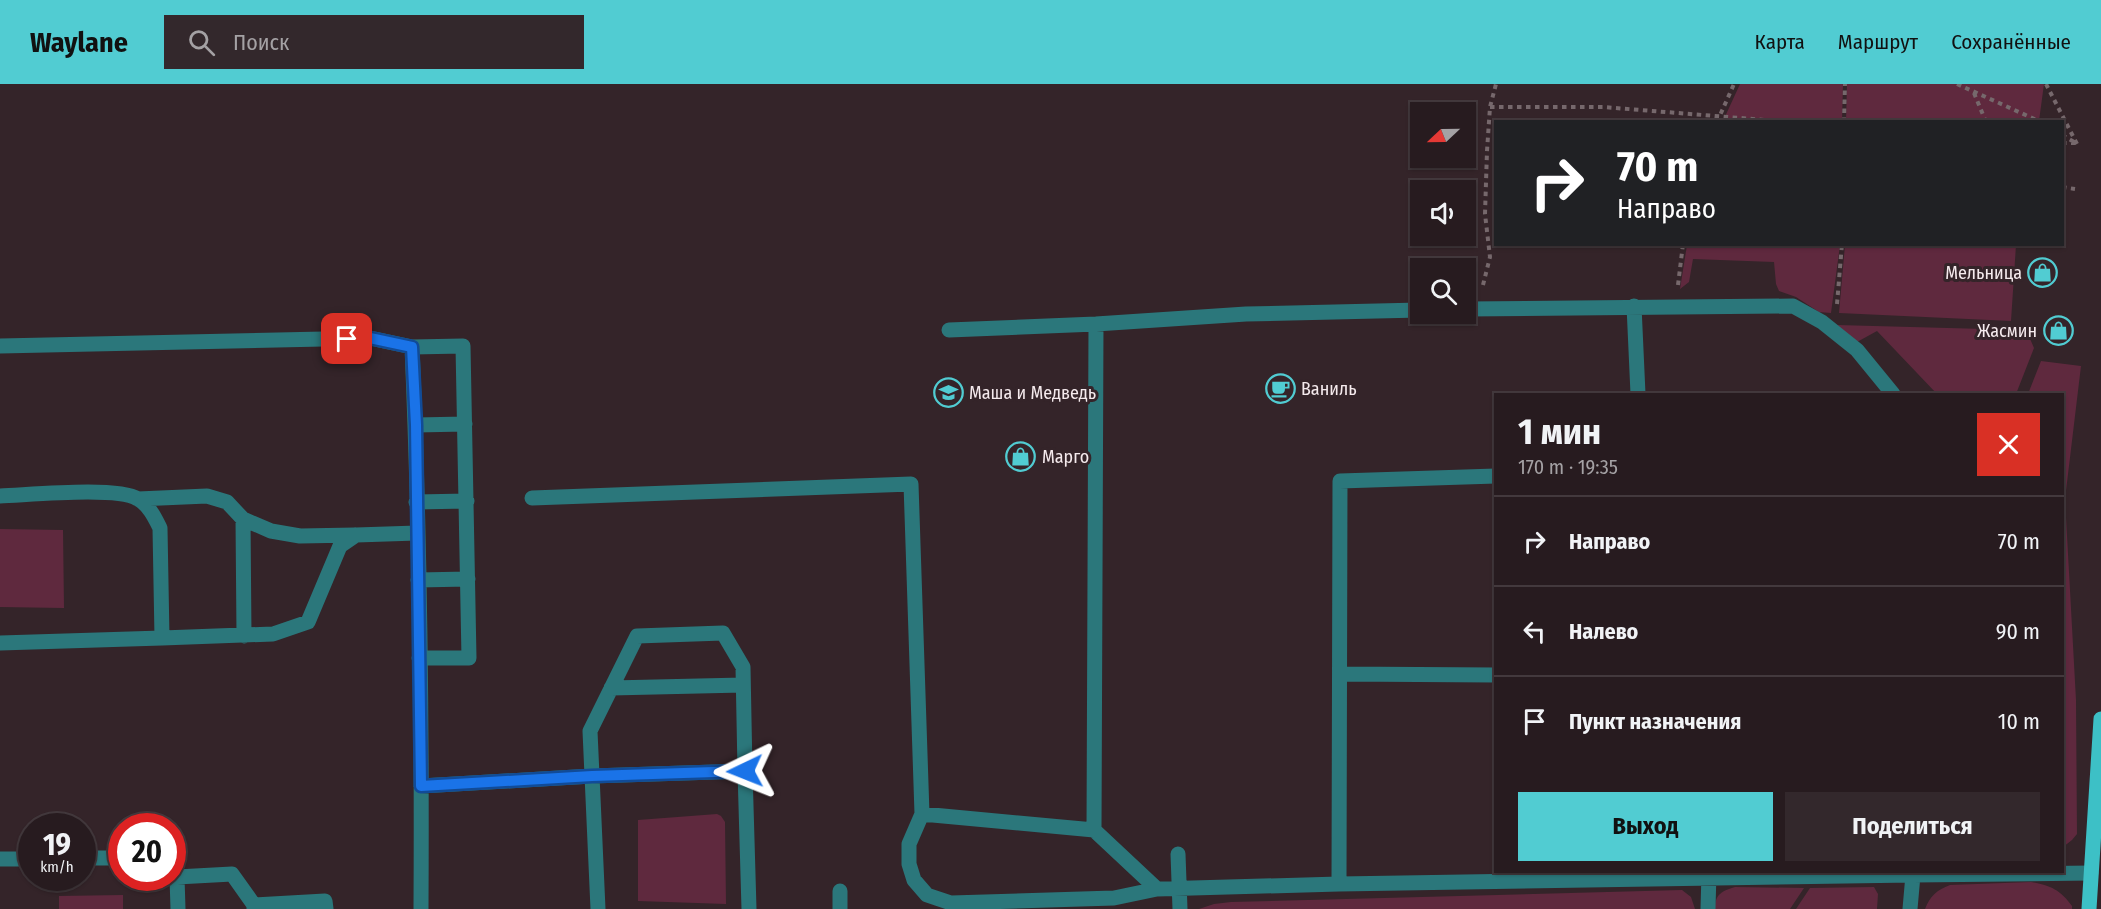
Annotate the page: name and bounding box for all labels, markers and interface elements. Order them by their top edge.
search box [164,15,584,69]
text: Waylane [30,26,128,59]
icon: search [185,26,218,59]
text: Поиск [233,29,289,56]
text: Карта [1755,29,1805,55]
text: Маршрут [1838,29,1918,55]
text: Сохранённые [1951,29,2071,55]
north arrow [1410,102,1476,168]
map controls [1410,102,1476,324]
text: 70 m [1617,142,1698,192]
icon: right [1518,144,1596,222]
button: sound [1410,180,1476,246]
text: Направо [1617,193,1716,225]
shop icon: Мельница [2027,257,2059,289]
button: search [1410,258,1476,324]
place label: Мельница [1945,262,2022,284]
pin [321,313,372,364]
shop icon: Жасмин [2042,315,2074,347]
place label: Жасмин [1977,320,2037,342]
icon: arrive [330,322,363,355]
cafe icon: Ваниль [1264,373,1296,405]
school or university icon: Маша и Медведь [932,377,964,409]
place label: Ваниль [1301,378,1357,400]
place label: Маша и Медведь [969,382,1096,404]
text: 1 мин [1518,410,1601,454]
button: close [1977,413,2040,476]
shop icon: Марго [1005,441,1037,473]
place label: Марго [1042,446,1089,468]
text: 170 m · 19:35 [1518,455,1618,479]
icon: right [1518,525,1551,558]
text: Направо [1569,528,1650,555]
text: 70 m [1998,528,2040,555]
icon: left [1518,615,1551,648]
text: Налево [1569,618,1638,645]
text: 90 m [1996,618,2040,645]
icon: arrive [1518,705,1551,738]
text: Пункт назначения [1569,708,1741,735]
text: 10 m [1998,708,2040,735]
position arrow [713,739,777,803]
button: Выход [1518,792,1773,861]
button: Поделиться [1785,792,2040,861]
speed limit sign: 20 [108,813,186,891]
text: 19 [43,827,71,863]
text: km/h [40,858,74,876]

